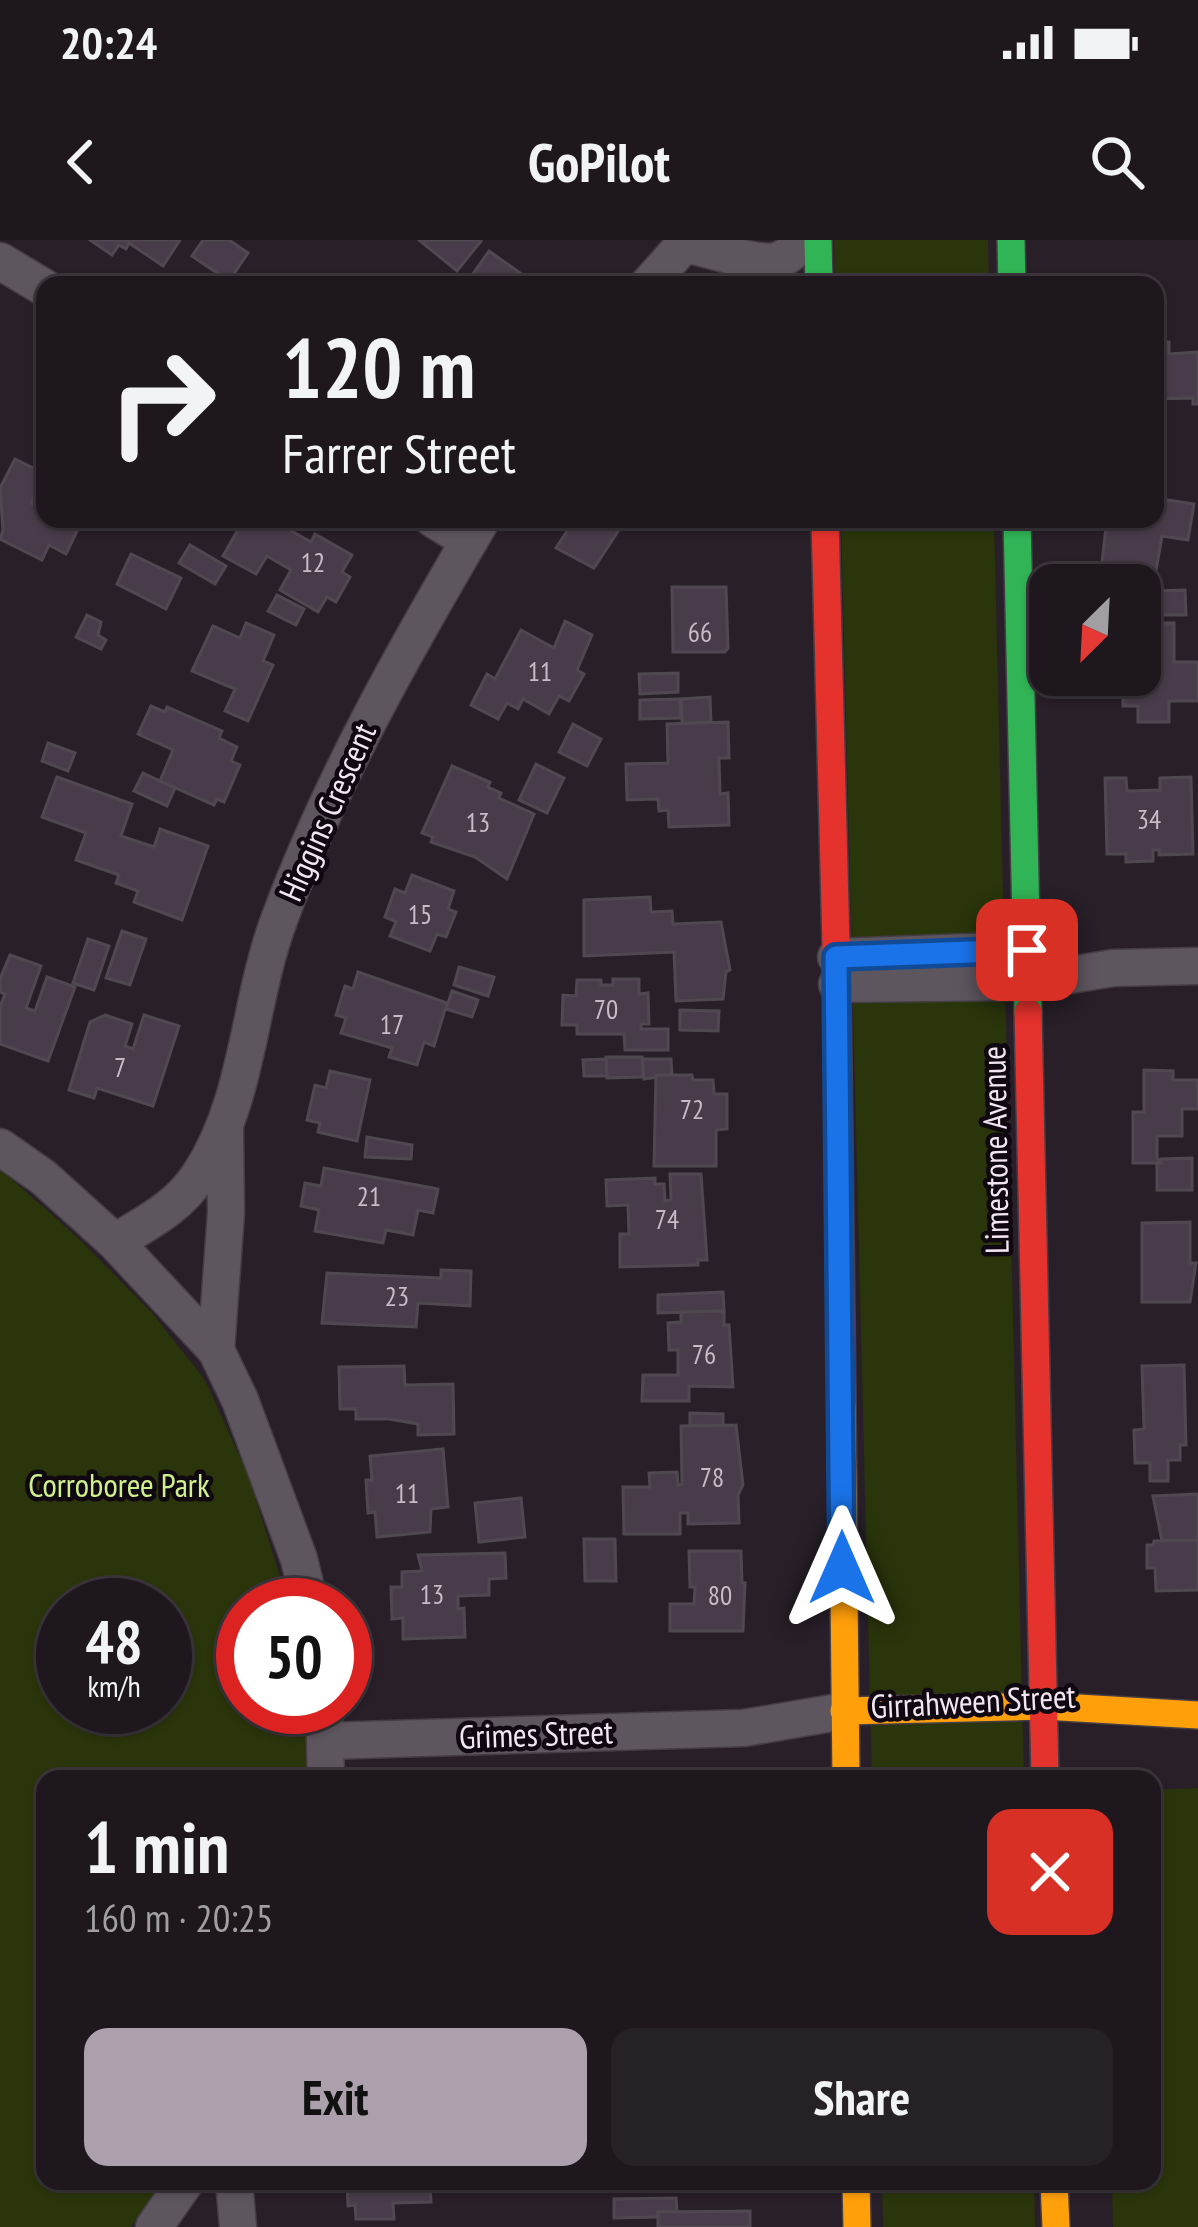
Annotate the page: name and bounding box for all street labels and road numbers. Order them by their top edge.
street label: Higgins Crescent [268,716,385,907]
street label: Limestone Avenue [971,1046,1018,1254]
street label: Girrahween Street [869,1674,1077,1727]
street label: Grimes Street [458,1709,614,1758]

